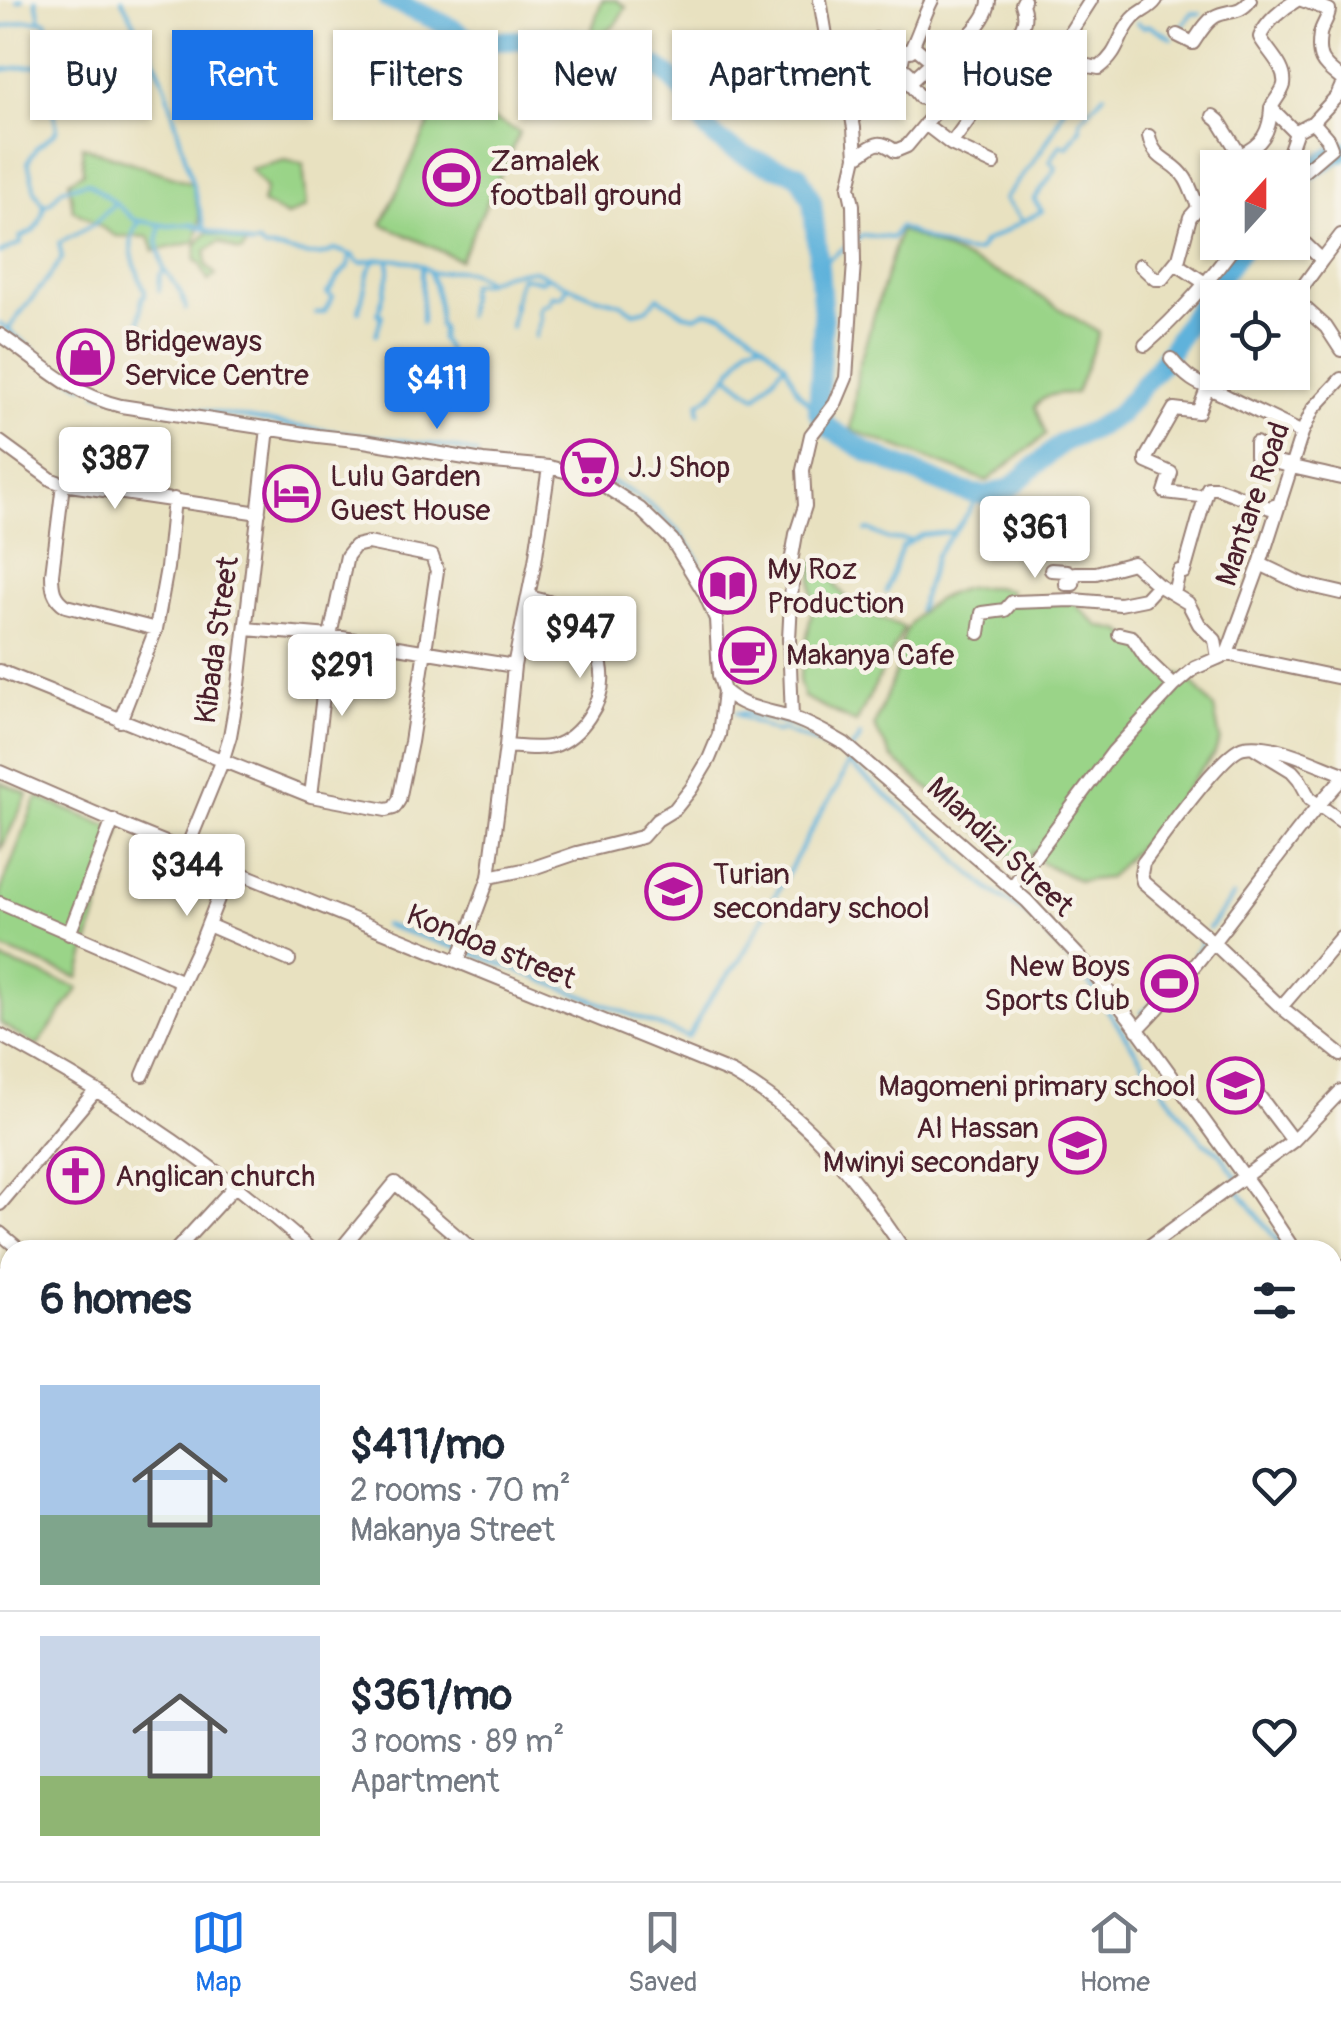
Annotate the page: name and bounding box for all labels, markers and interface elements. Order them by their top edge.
chip: Buy [30,30,152,120]
chip: Rent [172,30,313,120]
chip: Filters [333,30,498,120]
chip: New [518,30,652,120]
chip: Apartment [672,30,906,120]
chip: House [926,30,1087,120]
place label: Zamalek football ground [490,143,682,214]
sports icon: Zamalek football ground [421,148,481,208]
north arrow [1200,150,1310,260]
map controls [1200,150,1310,390]
button: locate [1200,280,1310,390]
place label: Bridgeways Service Centre [124,323,309,394]
shop icon: Bridgeways Service Centre [55,328,115,388]
pin: $411 [378,347,496,432]
text: $411 [407,359,467,399]
street label: Mantare Road [1208,417,1298,591]
pin: $387 [56,427,174,512]
supermarket icon: J.J Shop [559,437,619,497]
text: $387 [81,439,149,479]
place label: J.J Shop [628,449,730,486]
place label: Lulu Garden Guest House [330,458,490,529]
hotel icon: Lulu Garden Guest House [261,463,321,523]
pin: $361 [976,496,1094,581]
text: $361 [1002,508,1068,548]
place label: My Roz Production [767,551,904,622]
street label: Kibada Street [187,553,247,726]
library icon: My Roz Production [698,556,758,616]
pin: $947 [521,596,639,681]
text: $947 [545,608,615,648]
cafe icon: Makanya Cafe [717,625,777,685]
pin: $291 [283,634,401,719]
place label: Makanya Cafe [786,637,955,674]
text: $291 [310,646,374,686]
street label: Mlandizi Street [919,769,1082,925]
pin: $344 [128,834,246,919]
text: $344 [151,846,223,886]
place label: Turian secondary school [713,856,930,927]
school or university icon: Turian secondary school [644,861,704,921]
street label: Kondoa street [401,896,582,998]
place label: New Boys Sports Club [984,948,1130,1019]
sports icon: New Boys Sports Club [1139,953,1199,1013]
school or university icon: Magomeni primary school [1205,1056,1265,1116]
place label: Magomeni primary school [878,1068,1196,1105]
place label: Al Hassan Mwinyi secondary [823,1110,1039,1181]
school or university icon: Al Hassan Mwinyi secondary [1048,1115,1108,1175]
church icon: Anglican church [46,1146,106,1206]
place label: Anglican church [115,1158,315,1195]
icon: filters [1247,1273,1302,1328]
text: 6 homes [40,1274,191,1326]
text: $411/mo [350,1419,505,1471]
icon: home [120,1425,240,1545]
icon: heart [1247,1458,1302,1513]
text: 2 rooms · 70 m² [350,1471,571,1511]
text: Makanya Street [350,1511,555,1551]
text: $361/mo [350,1670,512,1722]
icon: home [120,1676,240,1796]
icon: heart [1247,1709,1302,1764]
text: 3 rooms · 89 m² [350,1722,564,1762]
text: Apartment [350,1762,499,1802]
tab: Map [191,1905,246,2000]
tab: Saved [628,1905,697,2000]
tab: Home [1079,1905,1150,2000]

